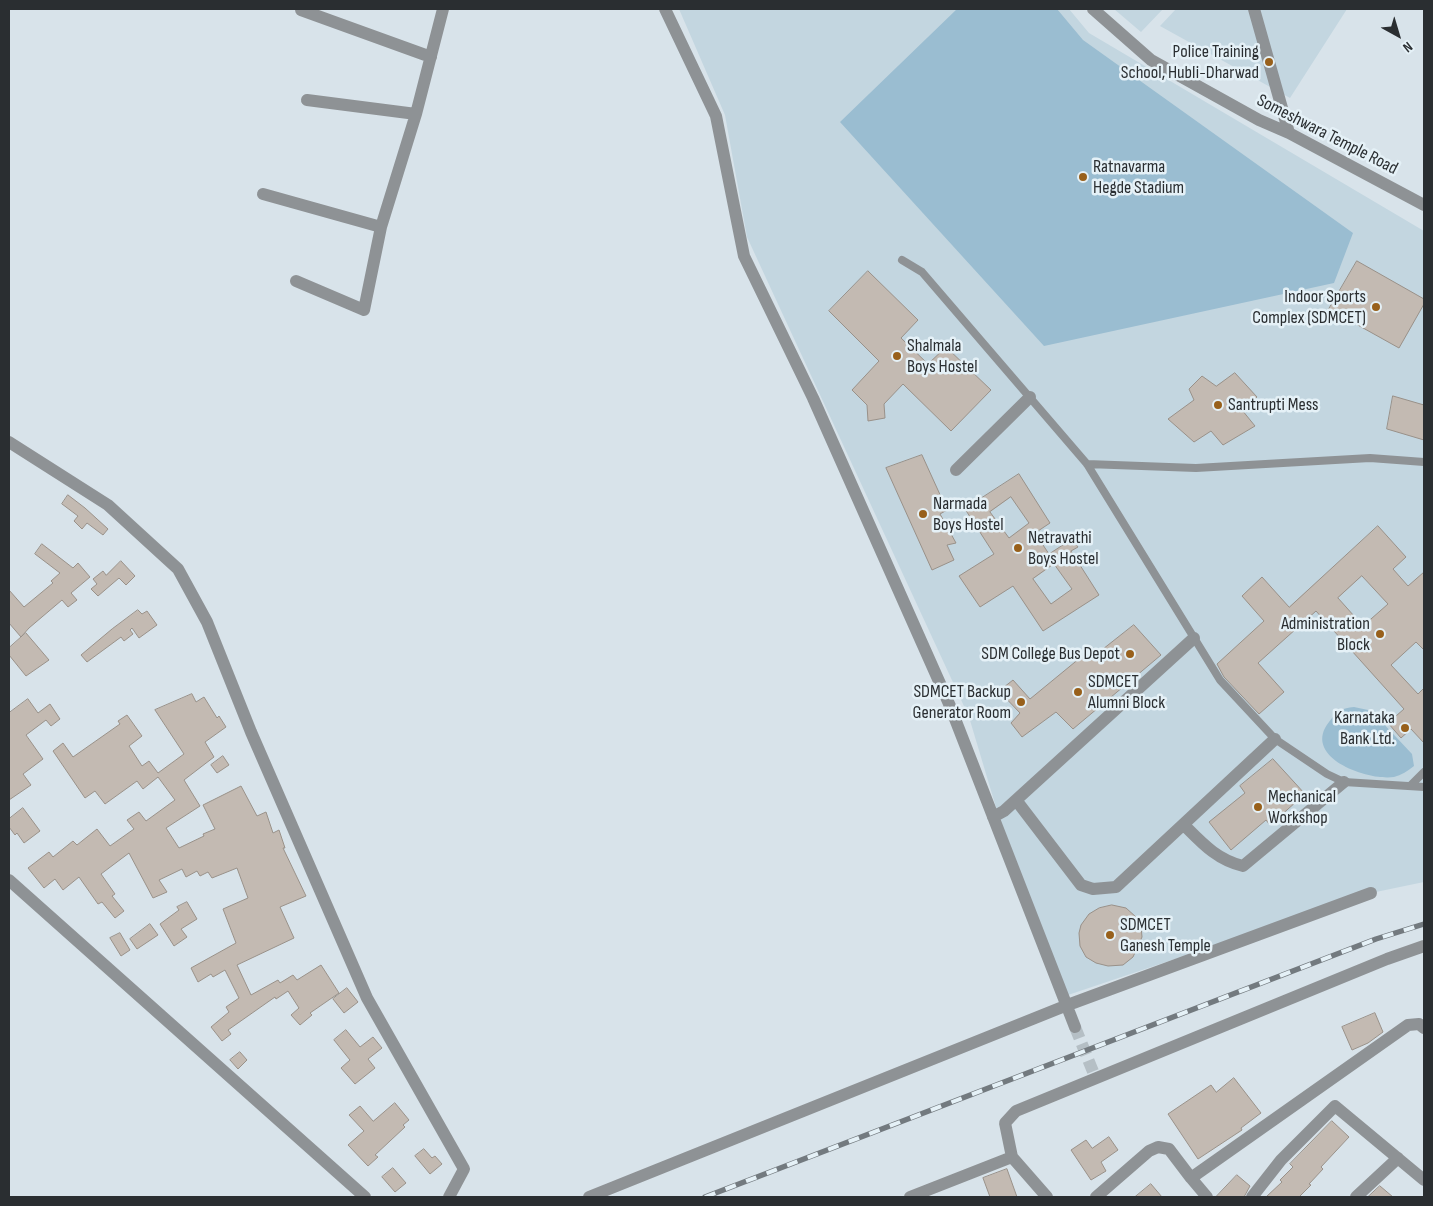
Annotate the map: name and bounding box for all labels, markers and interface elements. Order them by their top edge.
north arrow [1373,10,1423,60]
text: N [1400,38,1416,56]
place label: Police Training School, Hubli-Dharwad [1121,41,1259,84]
marker: Police Training School, Hubli-Dharwad [1263,56,1275,68]
street label: Someshwara Temple Road [1253,90,1401,180]
place label: Ratnavarma Hegde Stadium [1093,156,1184,198]
marker: Ratnavarma Hegde Stadium [1077,171,1089,183]
place label: Indoor Sports Complex (SDMCET) [1252,286,1366,328]
marker: Indoor Sports Complex (SDMCET) [1370,301,1382,313]
place label: Shalmala Boys Hostel [907,335,978,378]
marker: Shalmala Boys Hostel [891,350,903,362]
place label: Santrupti Mess [1228,394,1318,416]
marker: Santrupti Mess [1212,399,1224,411]
place label: Narmada Boys Hostel [933,493,1004,536]
marker: Narmada Boys Hostel [917,508,929,520]
place label: Netravathi Boys Hostel [1028,527,1099,570]
marker: Netravathi Boys Hostel [1012,542,1024,554]
place label: Administration Block [1281,613,1370,656]
marker: Administration Block [1374,628,1386,640]
place label: SDM College Bus Depot [981,643,1120,665]
marker: SDM College Bus Depot [1124,648,1136,660]
place label: SDMCET Alumni Block [1088,671,1165,714]
place label: SDMCET Backup Generator Room [913,681,1011,724]
marker: SDMCET Alumni Block [1072,686,1084,698]
marker: SDMCET Backup Generator Room [1015,696,1027,708]
place label: Karnataka Bank Ltd. [1334,707,1395,750]
marker: Karnataka Bank Ltd. [1399,722,1411,734]
place label: Mechanical Workshop [1268,786,1336,829]
marker: Mechanical Workshop [1252,801,1264,813]
place label: SDMCET Ganesh Temple [1120,914,1211,956]
marker: SDMCET Ganesh Temple [1104,929,1116,941]

